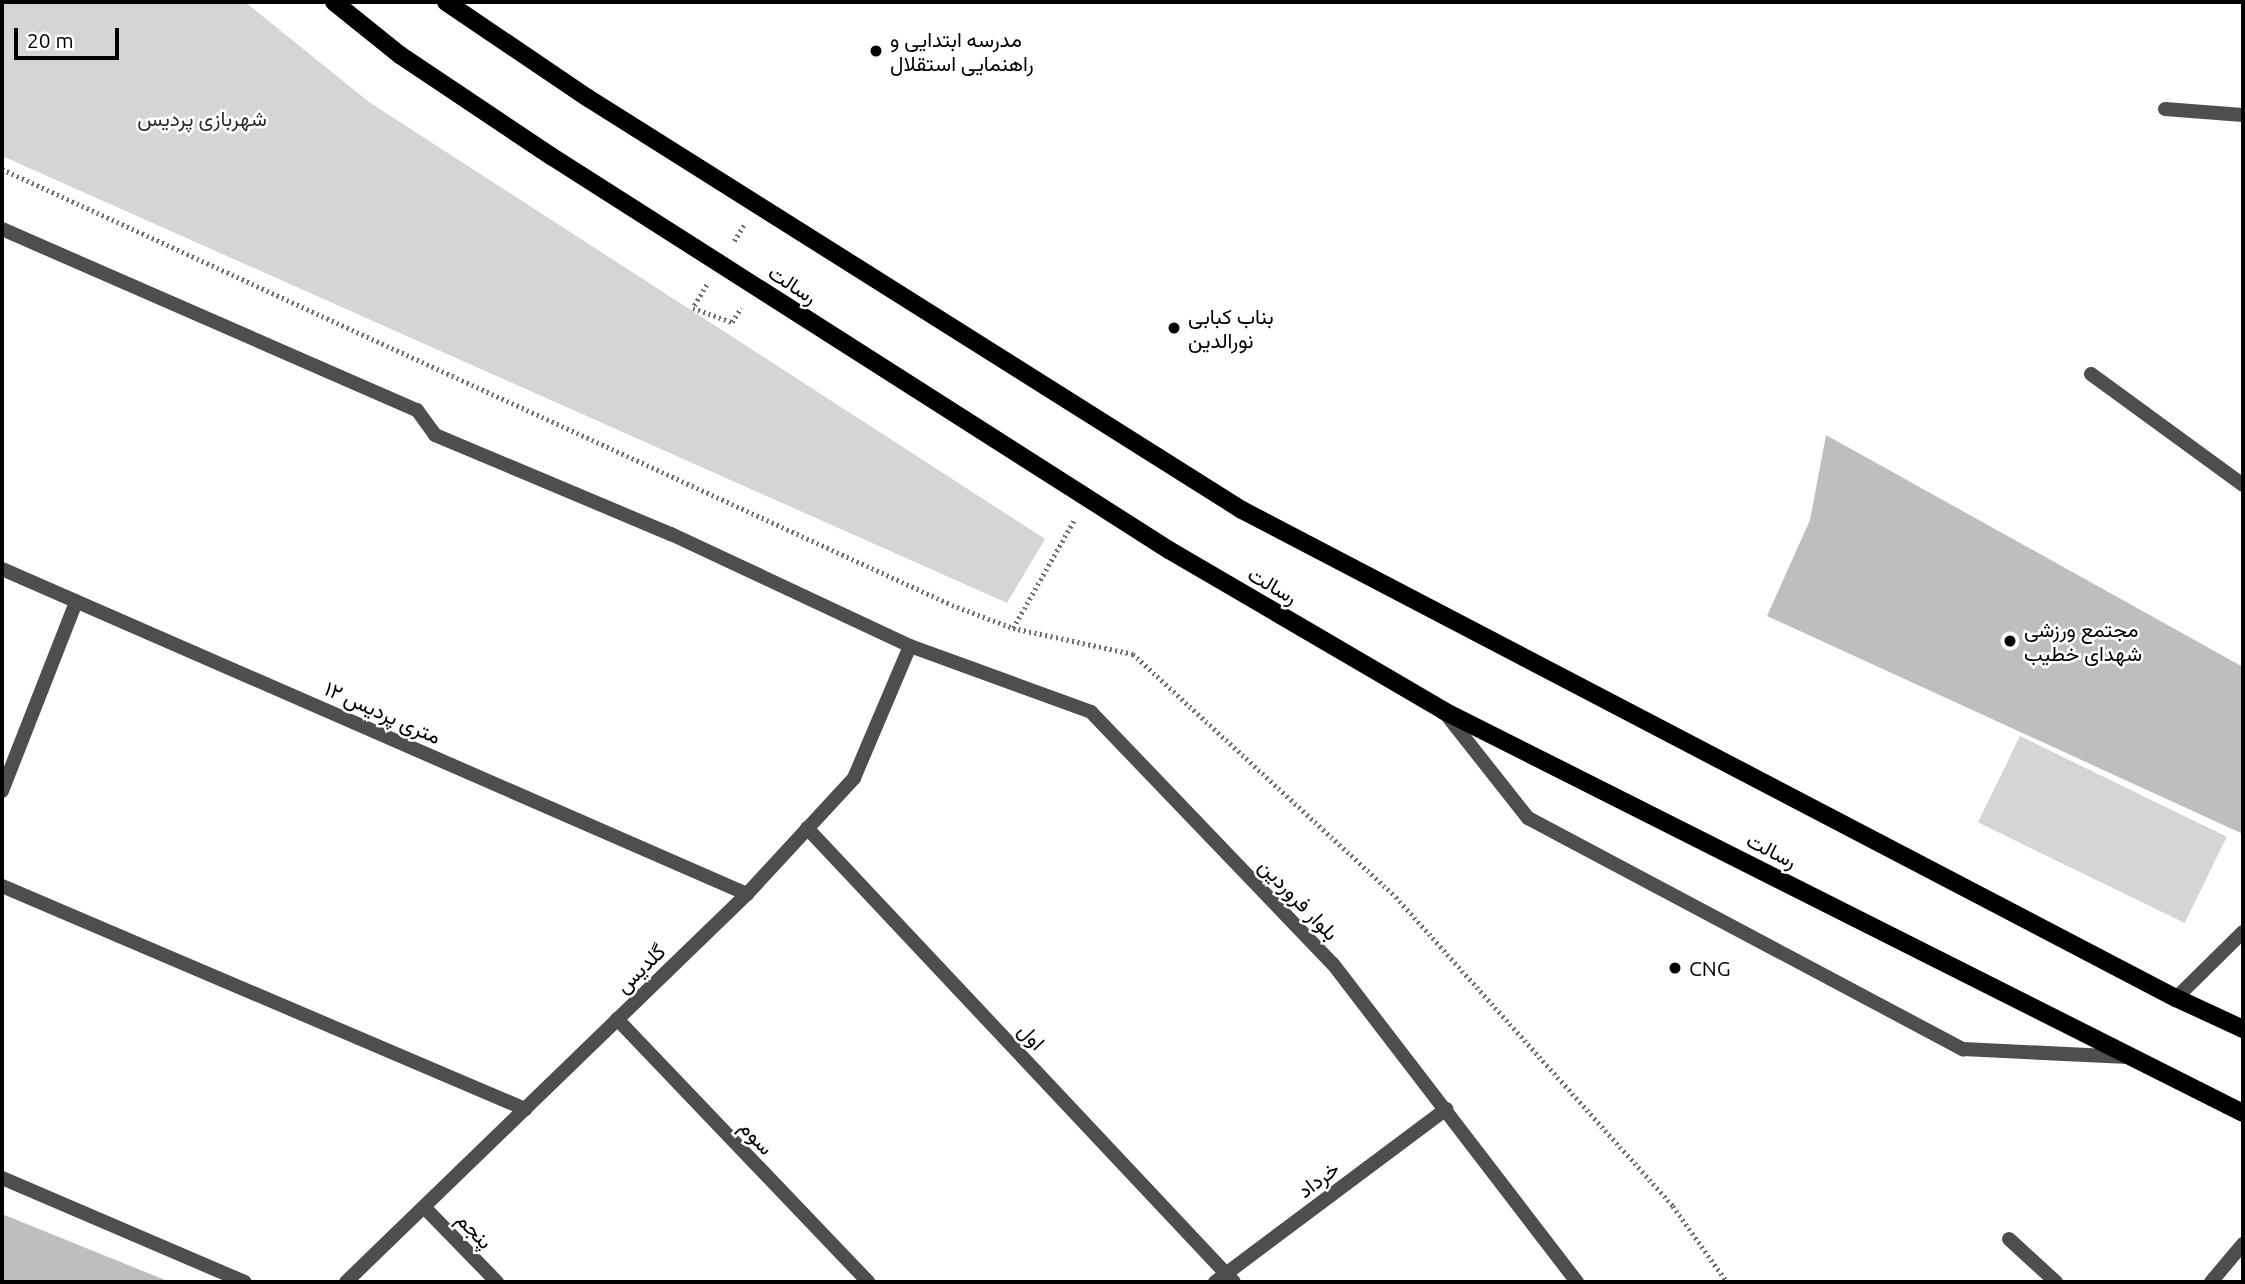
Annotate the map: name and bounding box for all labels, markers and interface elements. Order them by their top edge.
scale bar [18,14,122,58]
place label: مدرسه ابتدایی و راهنمایی استقلال [890,26,1034,76]
text: 20 m [27,28,74,52]
marker: مدرسه ابتدایی و راهنمایی استقلال [868,43,884,59]
park label: شهربازی پردیس [137,105,267,131]
street label: رسالت [764,259,822,309]
place label: بناب کبابی نورالدین [1188,303,1274,353]
marker: بناب کبابی نورالدین [1166,320,1182,336]
street label: رسالت [1244,561,1302,609]
place label: مجتمع ورزشی شهدای خطیب [2024,616,2142,666]
marker: مجتمع ورزشی شهدای خطیب [2002,633,2018,649]
street label: ۱۲ متری پردیس [321,675,445,749]
street label: رسالت [1743,827,1801,873]
street label: بلوار فروردین [1254,853,1344,945]
street label: گلدیس [610,938,670,998]
place label: CNG [1689,955,1731,981]
marker: CNG [1667,960,1683,976]
street label: اول [1013,1017,1051,1055]
street label: سوم [735,1114,779,1160]
street label: خرداد [1292,1155,1344,1203]
street label: پنجم [452,1206,498,1254]

